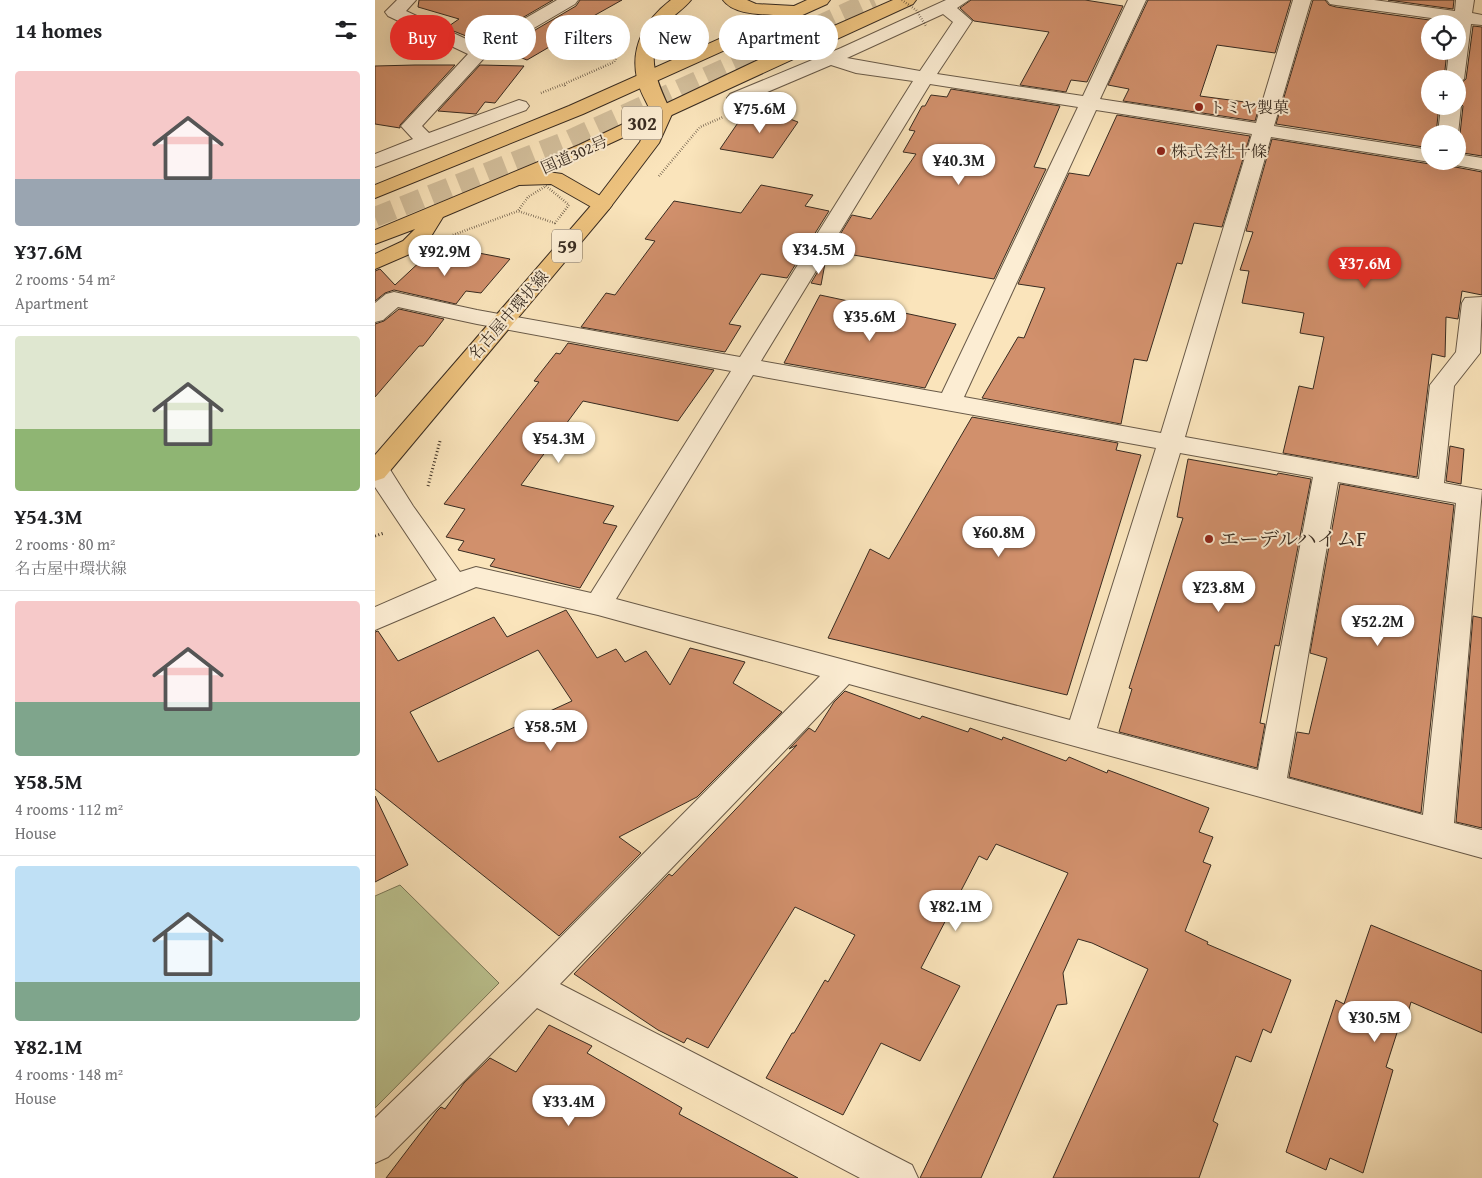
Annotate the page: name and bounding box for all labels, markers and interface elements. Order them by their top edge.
text: 14 homes [15,15,102,46]
chip: Buy [390,15,455,60]
chip: Rent [465,15,536,60]
chip: Filters [546,15,630,60]
chip: New [640,15,709,60]
chip: Apartment [719,15,838,60]
map controls [1421,15,1466,170]
button: locate [1421,15,1466,60]
icon: filters [332,16,360,44]
button: + [1421,70,1466,115]
pin: ¥75.6M [719,92,801,134]
place label: トミヤ製菓 [1209,95,1289,119]
text: ¥75.6M [734,96,786,120]
marker: トミヤ製菓 [1193,101,1205,113]
icon: home [143,103,233,193]
road number: 302 [622,106,662,140]
button: − [1421,125,1466,170]
street label: 国道302号 [537,129,611,179]
place label: 株式会社十條 [1171,139,1267,163]
pin: ¥40.3M [918,144,1000,186]
marker: 株式会社十條 [1155,145,1167,157]
text: ¥40.3M [933,148,985,172]
road number: 59 [552,230,582,262]
pin: ¥34.5M [778,232,860,275]
pin: ¥92.9M [404,234,486,277]
text: ¥37.6M [15,236,83,267]
text: ¥34.5M [793,237,845,261]
text: ¥92.9M [419,239,471,263]
pin: ¥37.6M [1324,246,1406,289]
text: ¥37.6M [1339,251,1391,275]
street label: 名古屋中環状線 [462,265,554,365]
text: 2 rooms · 54 m² [15,267,115,291]
text: Apartment [15,291,88,315]
pin: ¥35.6M [829,300,911,342]
text: ¥35.6M [844,304,896,328]
icon: home [143,369,233,459]
pin: ¥54.3M [518,422,600,464]
text: ¥54.3M [533,426,585,450]
text: ¥54.3M [15,501,83,532]
pin: ¥60.8M [958,516,1040,558]
text: ¥60.8M [973,520,1025,544]
place label: エーデルハイムF [1219,524,1366,553]
text: 2 rooms · 80 m² [15,532,115,556]
marker: エーデルハイムF [1203,533,1215,545]
text: 名古屋中環状線 [15,556,127,580]
pin: ¥23.8M [1178,570,1260,613]
text: ¥23.8M [1193,575,1245,599]
pin: ¥52.2M [1337,604,1419,647]
text: ¥52.2M [1352,609,1404,633]
icon: home [143,634,233,724]
pin: ¥58.5M [510,710,592,752]
text: ¥58.5M [525,714,577,738]
text: ¥58.5M [15,766,83,797]
text: 4 rooms · 112 m² [15,797,123,821]
text: House [15,821,56,845]
pin: ¥82.1M [915,890,997,932]
text: ¥82.1M [930,894,982,918]
icon: home [143,899,233,989]
pin: ¥30.5M [1334,1000,1416,1043]
text: ¥30.5M [1349,1005,1401,1029]
text: ¥82.1M [15,1031,83,1062]
text: 4 rooms · 148 m² [15,1062,123,1086]
pin: ¥33.4M [528,1084,610,1127]
text: House [15,1086,56,1110]
text: ¥33.4M [543,1089,595,1113]

